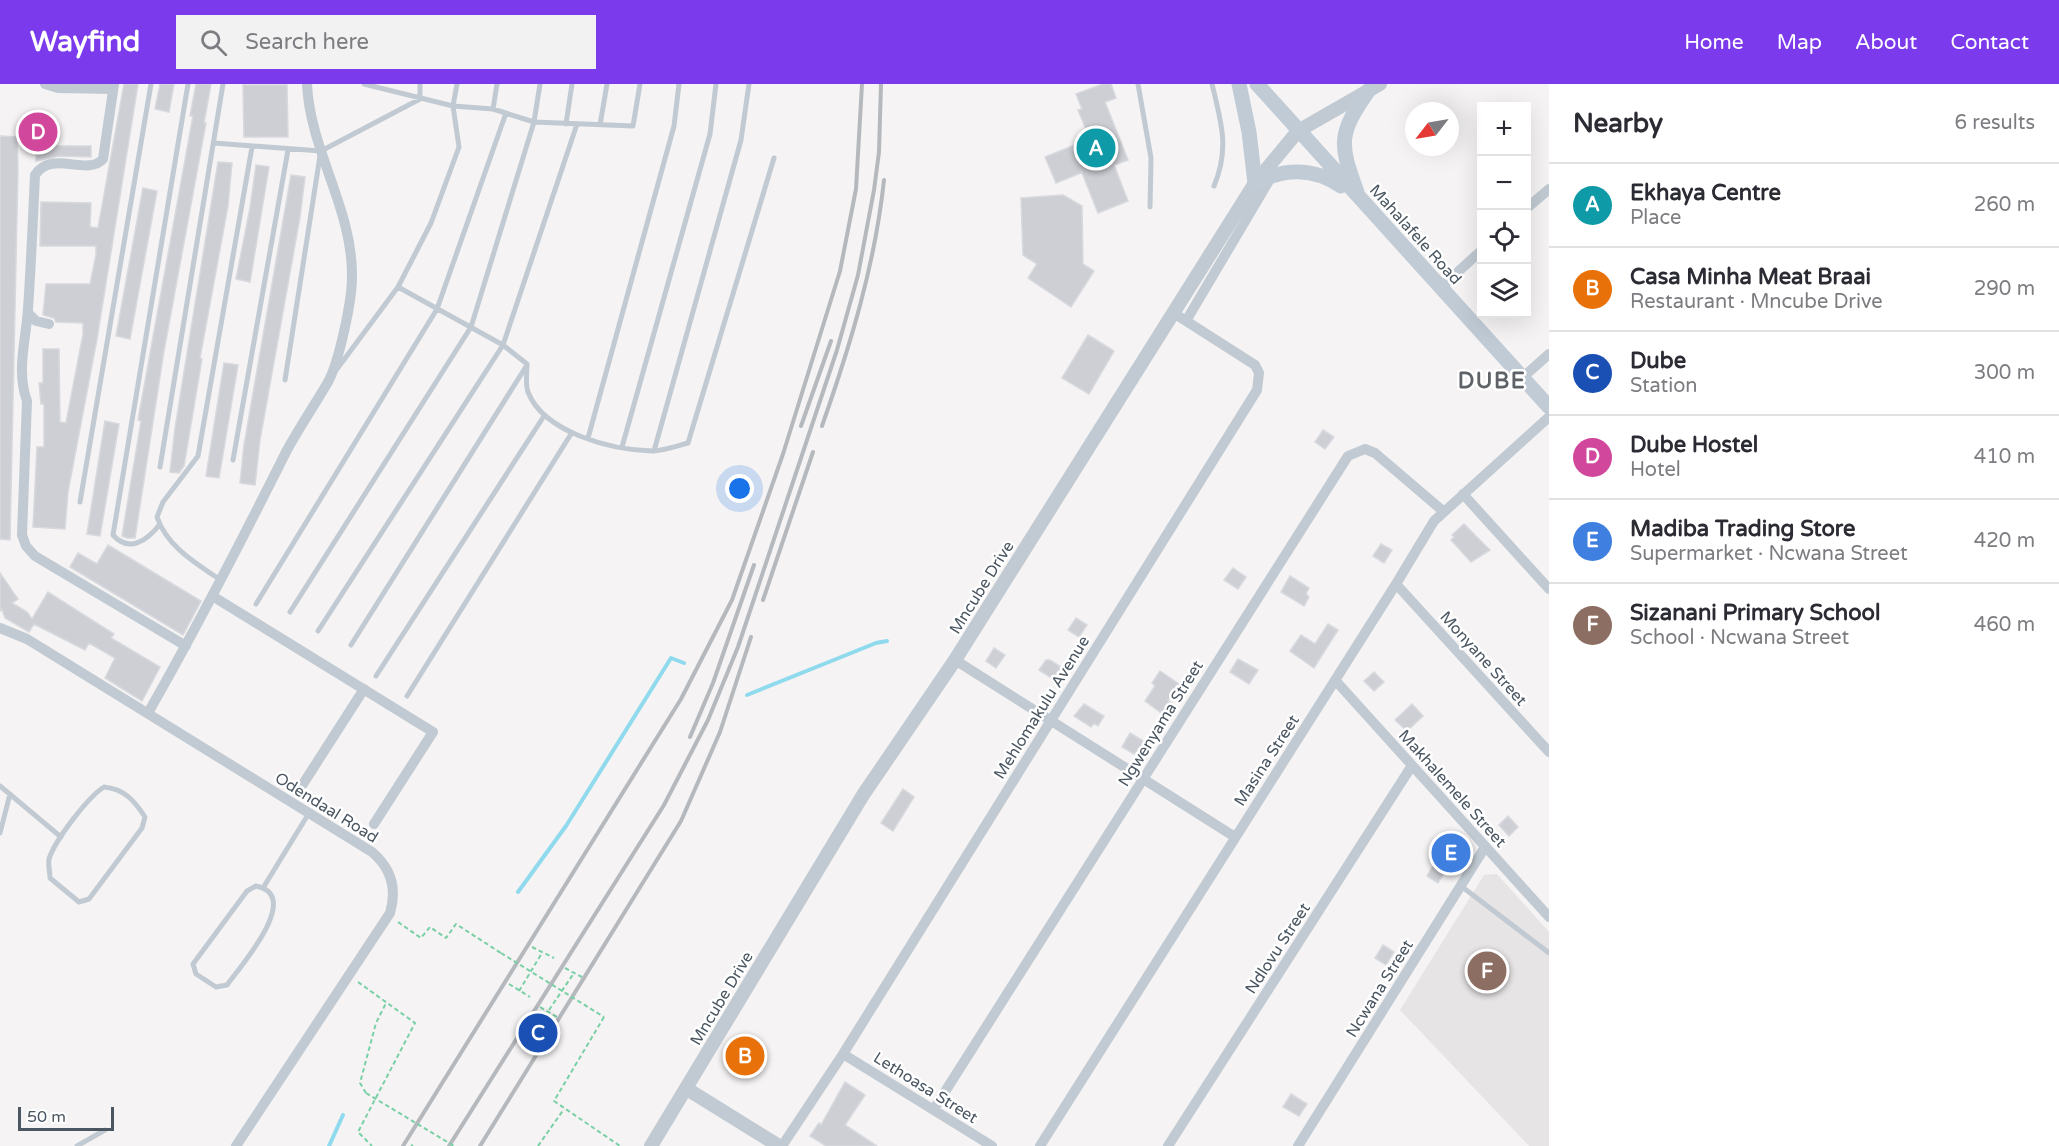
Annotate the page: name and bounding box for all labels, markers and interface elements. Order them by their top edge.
search box [176,15,596,69]
text: Wayfind [30,25,140,59]
icon: search [197,26,230,59]
text: Search here [245,29,369,55]
text: Home [1684,30,1744,55]
text: Map [1777,30,1822,55]
text: About [1855,30,1917,55]
text: Contact [1950,30,2029,55]
north arrow [1405,102,1459,156]
map controls [1477,102,1531,318]
button: + [1477,102,1531,156]
text: Nearby [1573,108,1663,139]
pin: D [18,110,57,154]
text: 6 results [1955,111,2035,135]
pin: A [1076,126,1116,170]
button: − [1477,156,1531,210]
street label: Mahalafele Road [1365,180,1466,289]
text: Ekhaya Centre [1630,180,1781,206]
text: A [1585,193,1600,217]
text: 260 m [1974,193,2035,217]
text: Place [1630,206,1681,230]
button: locate [1477,210,1531,264]
button: layers [1477,264,1531,318]
text: Casa Minha Meat Braai [1630,264,1871,290]
text: B [1586,277,1599,301]
text: 290 m [1974,277,2035,301]
text: Restaurant · Mncube Drive [1630,290,1883,314]
text: Dube [1630,348,1686,374]
text: C [1586,361,1599,385]
text: 300 m [1974,361,2035,385]
district label: DUBE [1458,368,1526,394]
text: Station [1630,374,1697,398]
text: Dube Hostel [1630,432,1758,458]
text: D [1585,445,1600,469]
text: 410 m [1974,445,2035,469]
text: Hotel [1630,458,1681,482]
your location [725,474,754,503]
text: Madiba Trading Store [1630,516,1855,542]
text: E [1586,529,1599,553]
text: 420 m [1974,529,2035,553]
street label: Mncube Drive [945,537,1018,638]
text: Supermarket · Ncwana Street [1630,542,1908,566]
text: Sizanani Primary School [1630,600,1880,626]
street label: Monyane Street [1435,607,1531,710]
text: F [1586,613,1599,637]
text: 460 m [1974,613,2035,637]
text: School · Ncwana Street [1630,626,1849,650]
street label: Mehlomakulu Avenue [990,632,1094,783]
street label: Ngwenyama Street [1114,657,1208,790]
street label: Masina Street [1230,711,1304,810]
street label: Makhalemele Street [1394,726,1510,852]
street label: Odendaal Road [271,768,382,848]
pin: E [1432,830,1470,876]
street label: Ndlovu Street [1241,899,1315,998]
street label: Ncwana Street [1342,936,1418,1041]
street label: Mncube Drive [686,948,758,1049]
pin: F [1468,948,1506,994]
pin: C [518,1010,558,1056]
pin: B [726,1034,764,1078]
street label: Lethoasa Street [870,1048,981,1128]
scale bar [18,1104,114,1132]
text: 50 m [27,1107,66,1127]

